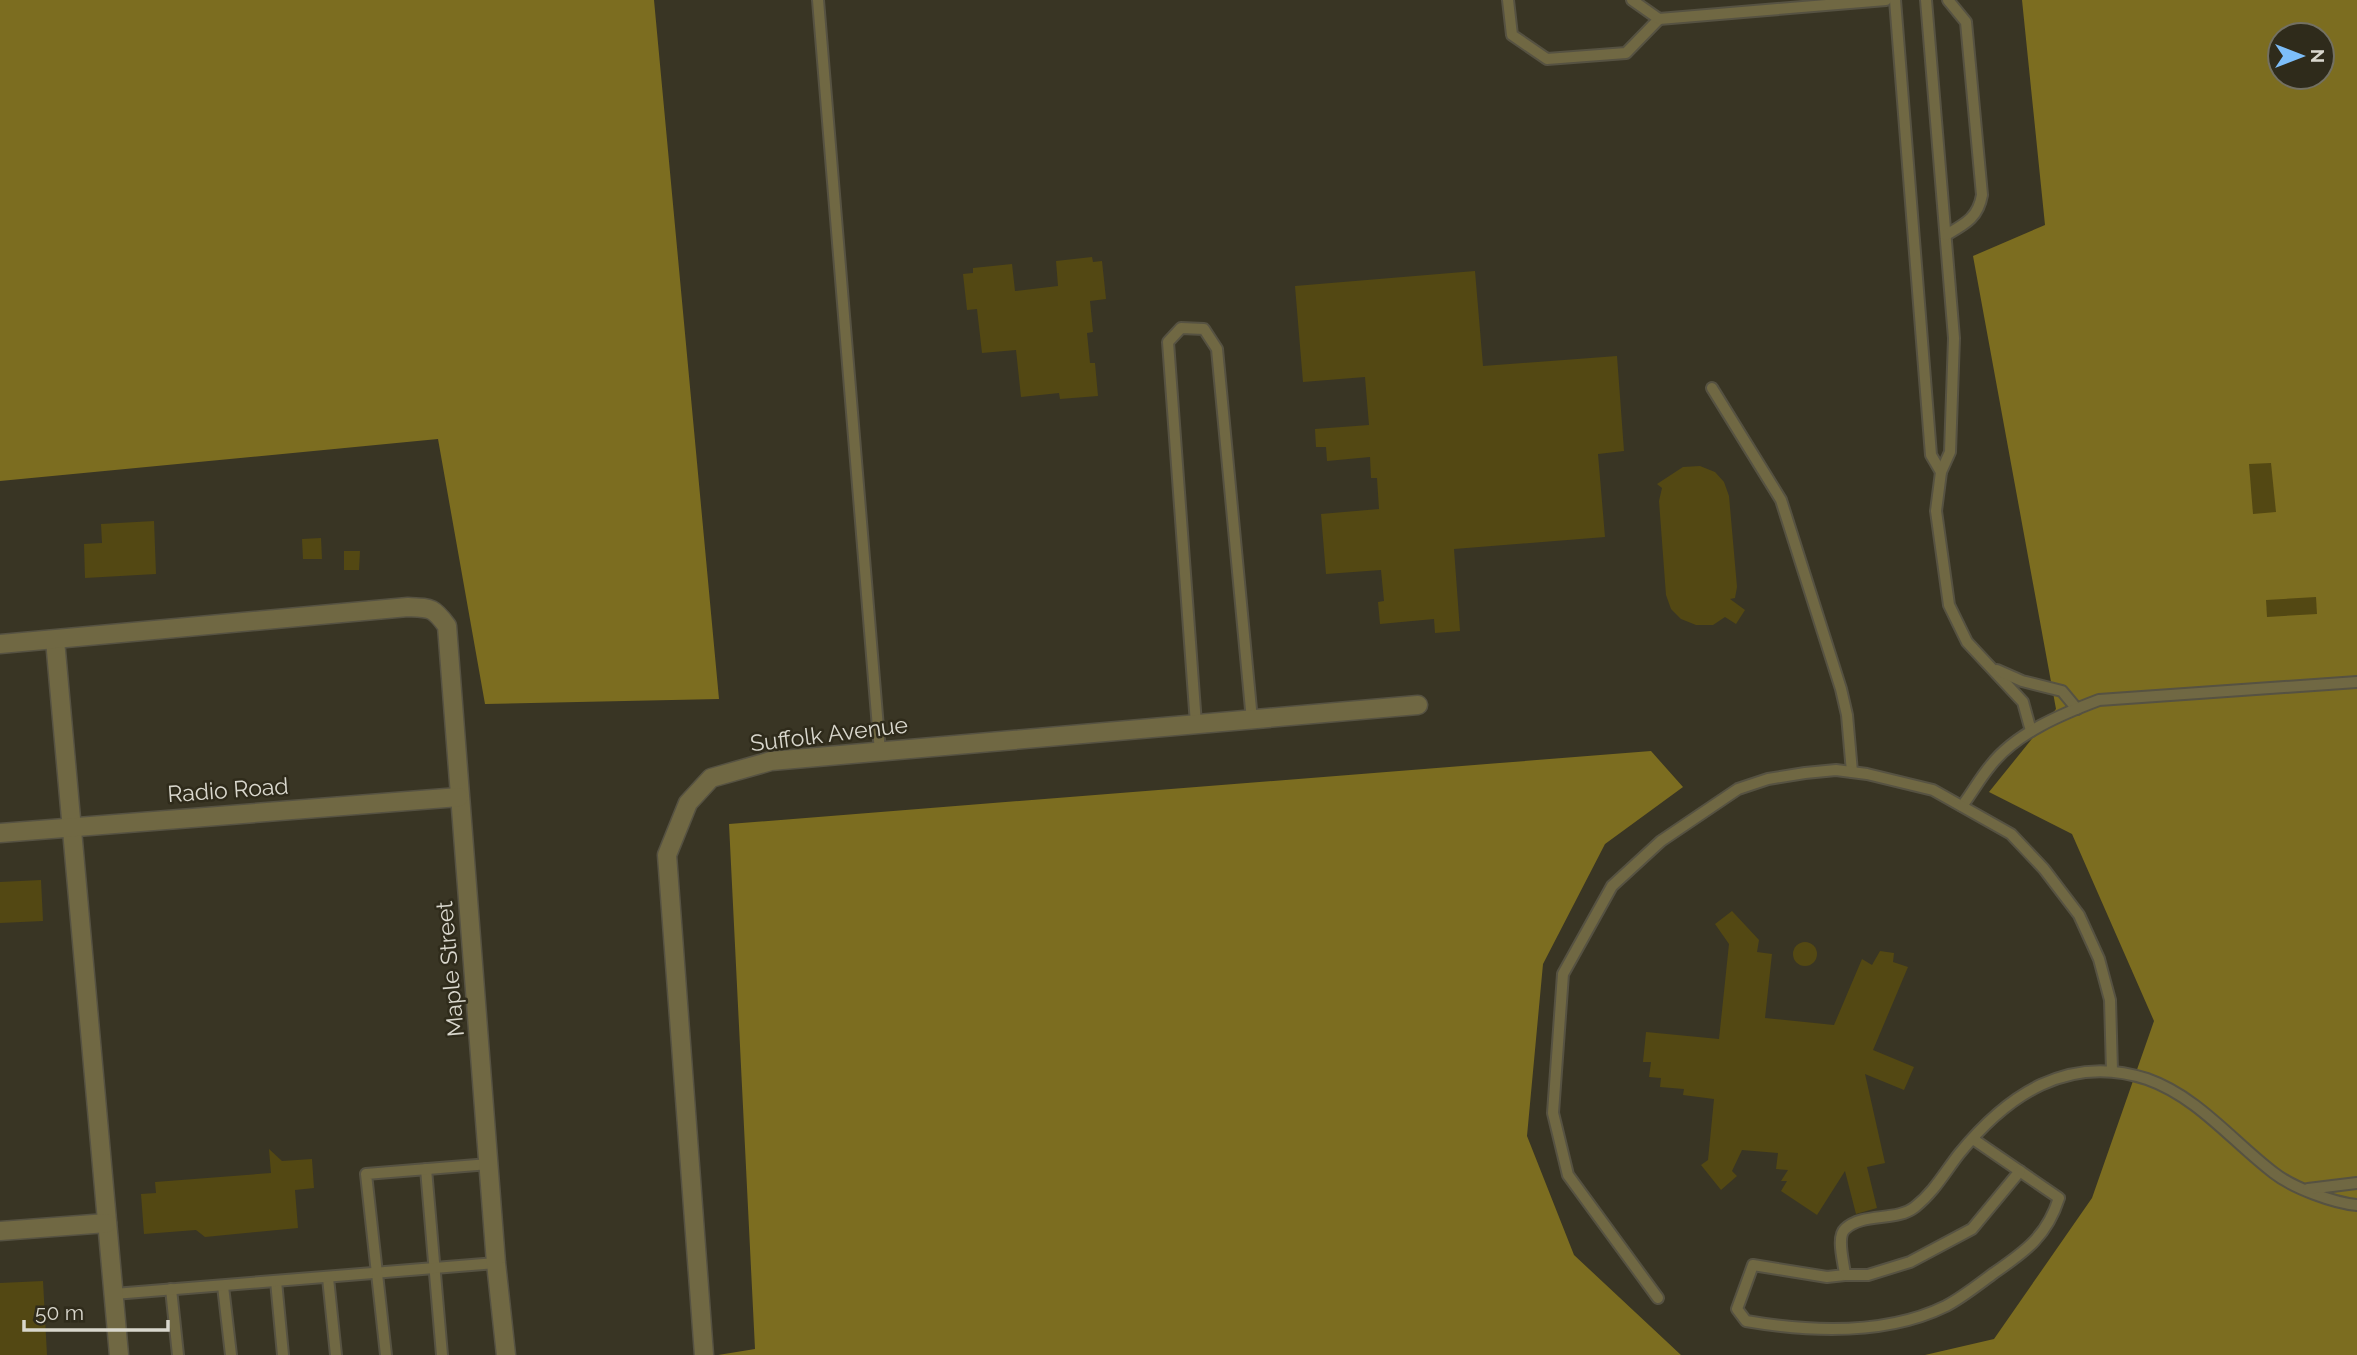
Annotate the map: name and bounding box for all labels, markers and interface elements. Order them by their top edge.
north arrow [2266,21,2336,91]
text: N [2307,49,2329,63]
street label: Suffolk Avenue [749,710,909,757]
street label: Radio Road [166,772,289,807]
street label: Maple Street [430,900,469,1038]
scale bar [24,1288,168,1332]
text: 50 m [35,1300,84,1325]

